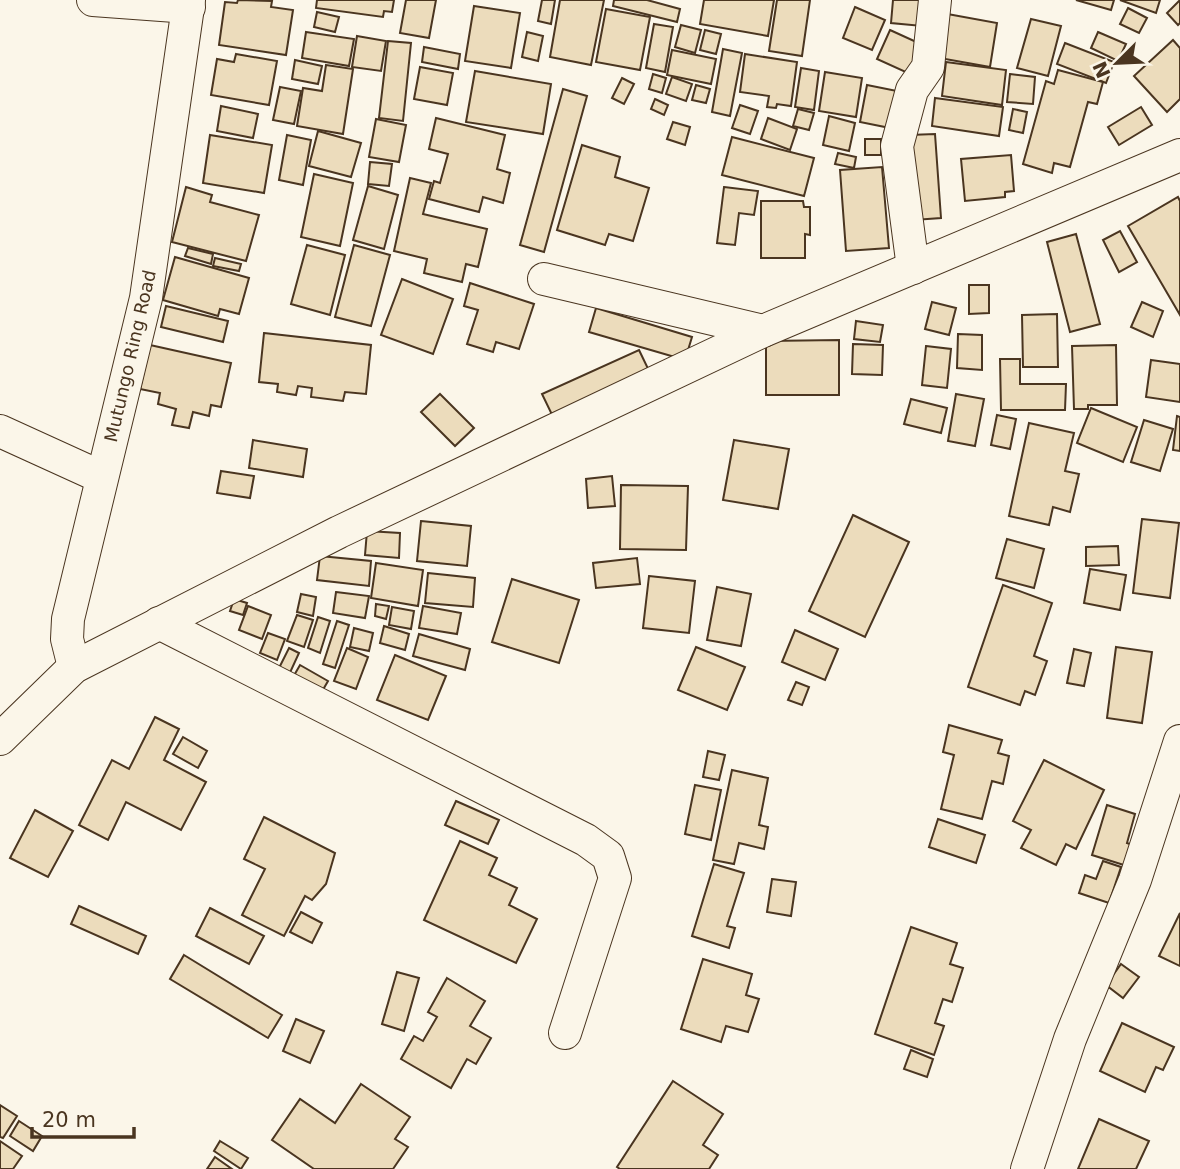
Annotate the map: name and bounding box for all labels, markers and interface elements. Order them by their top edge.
north arrow [1082,28,1152,98]
text: N [1088,58,1115,82]
street label: Mutungo Ring Road [100,268,160,444]
scale bar [32,1096,133,1140]
text: 20 m [42,1108,96,1132]

